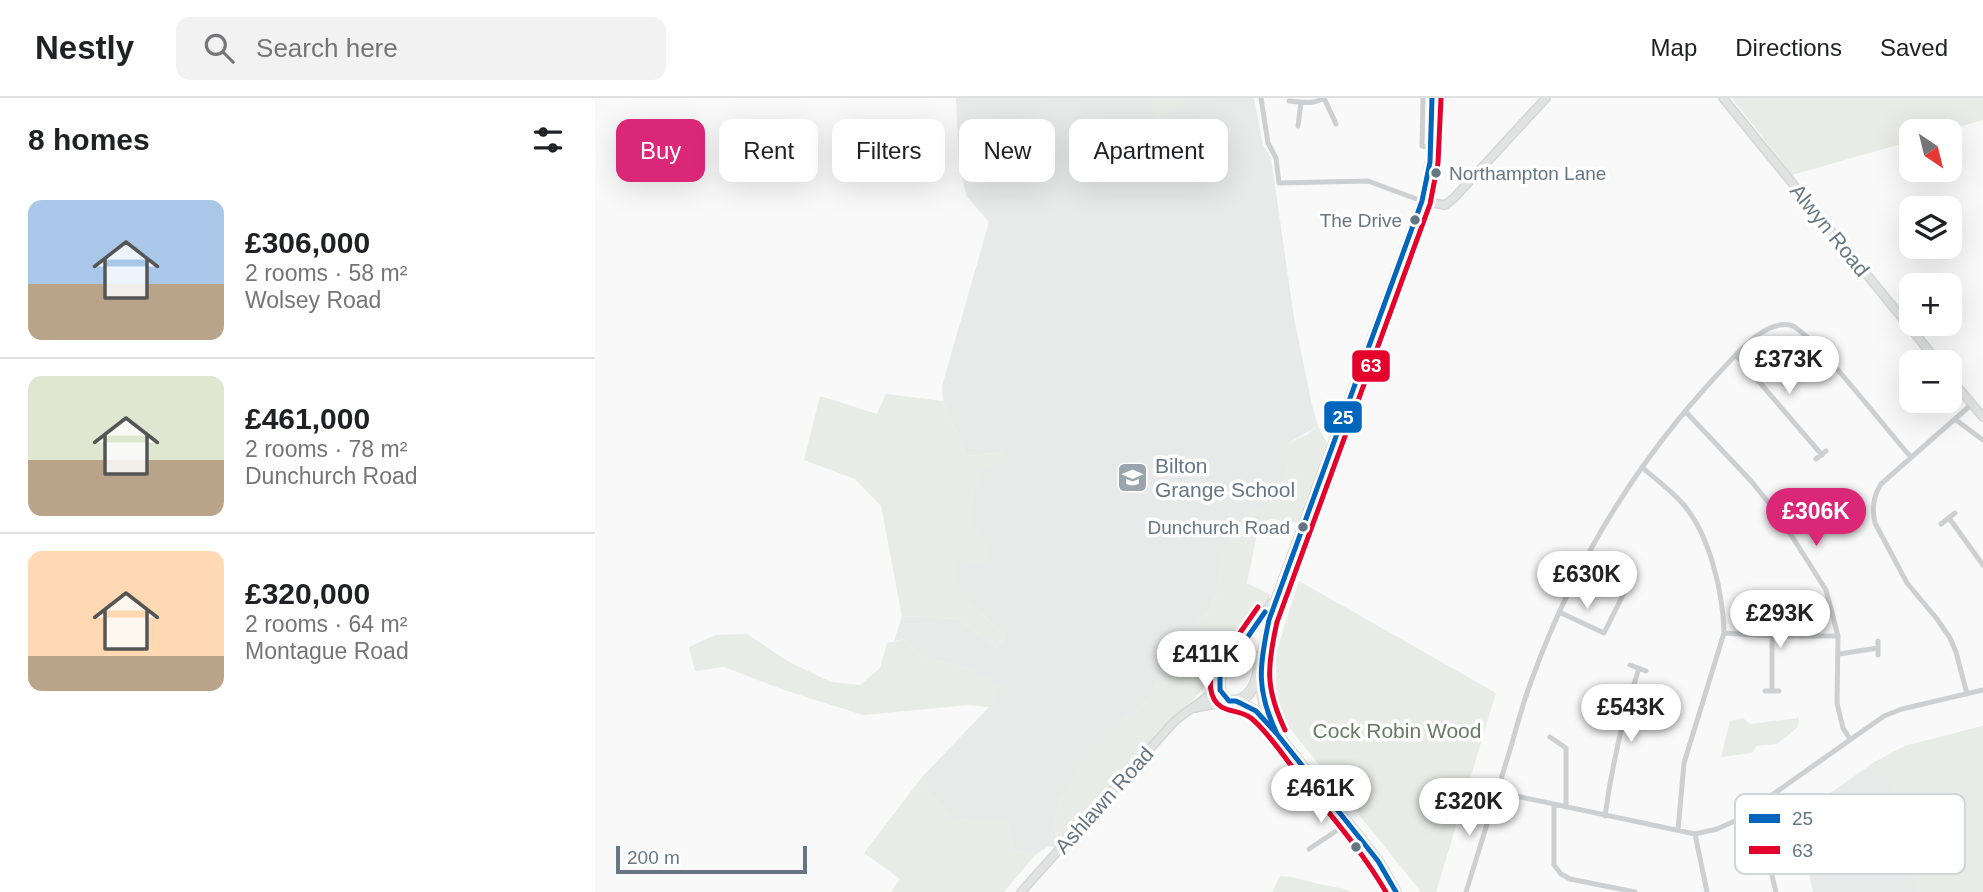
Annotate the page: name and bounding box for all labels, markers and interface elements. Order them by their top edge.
search box [176,17,666,80]
text: Nestly [35,29,134,66]
icon: search [200,29,238,67]
text: Search here [256,33,398,63]
text: Map [1651,34,1697,61]
text: Directions [1735,34,1842,61]
text: Saved [1880,34,1948,61]
chip: Buy [616,119,705,182]
chip: Rent [719,119,818,182]
chip: Filters [832,119,945,182]
chip: New [959,119,1055,182]
chip: Apartment [1069,119,1228,182]
north arrow [1899,119,1962,182]
map controls [1899,119,1962,413]
icon: filters [529,121,567,159]
text: 8 homes [28,123,150,156]
place label: Northampton Lane [1449,163,1606,184]
marker: Northampton Lane [1429,166,1443,180]
street label: Alwyn Road [1786,179,1874,281]
button: layers [1899,196,1962,259]
place label: The Drive [1320,210,1402,231]
marker: The Drive [1408,213,1422,227]
text: £306,000 [245,226,370,259]
icon: home [84,228,168,312]
text: 2 rooms · 58 m² [245,260,407,286]
button: + [1899,273,1962,336]
text: Wolsey Road [245,287,381,313]
pin: £373K [1740,336,1838,396]
text: £373K [1755,346,1823,372]
line badge: 63 [1351,349,1391,383]
button: − [1899,350,1962,413]
text: 63 [1360,355,1382,376]
line badge: 25 [1323,400,1363,434]
text: £461,000 [245,402,370,435]
icon: home [84,404,168,488]
text: 25 [1332,407,1354,428]
text: 2 rooms · 78 m² [245,436,407,462]
place label: Bilton Grange School [1155,454,1295,501]
school or university icon: Bilton Grange School [1115,460,1149,494]
text: Dunchurch Road [245,463,418,489]
pin: £306K [1767,489,1865,548]
text: £306K [1782,498,1850,524]
place label: Dunchurch Road [1147,517,1290,538]
marker: Dunchurch Road [1296,520,1310,534]
pin: £630K [1538,552,1636,611]
text: £630K [1553,561,1621,587]
text: £320,000 [245,577,370,610]
icon: home [84,579,168,663]
pin: £293K [1731,590,1829,650]
text: £293K [1746,600,1814,626]
text: 2 rooms · 64 m² [245,611,407,637]
pin: £411K [1157,632,1255,691]
text: Montague Road [245,638,409,664]
text: £411K [1173,641,1239,667]
pin: £543K [1582,684,1680,744]
text: £543K [1597,694,1665,720]
park label: Cock Robin Wood [1313,719,1481,742]
street label: Ashlawn Road [1050,742,1158,858]
pin: £461K [1272,766,1370,825]
text: £461K [1287,775,1355,801]
pin: £320K [1420,778,1518,838]
text: £320K [1435,788,1503,814]
legend [1735,794,1965,874]
text: 25 [1792,808,1813,829]
unlabelled marker [1349,840,1363,854]
text: 63 [1792,840,1813,861]
scale bar [616,843,807,875]
text: 200 m [627,847,680,868]

